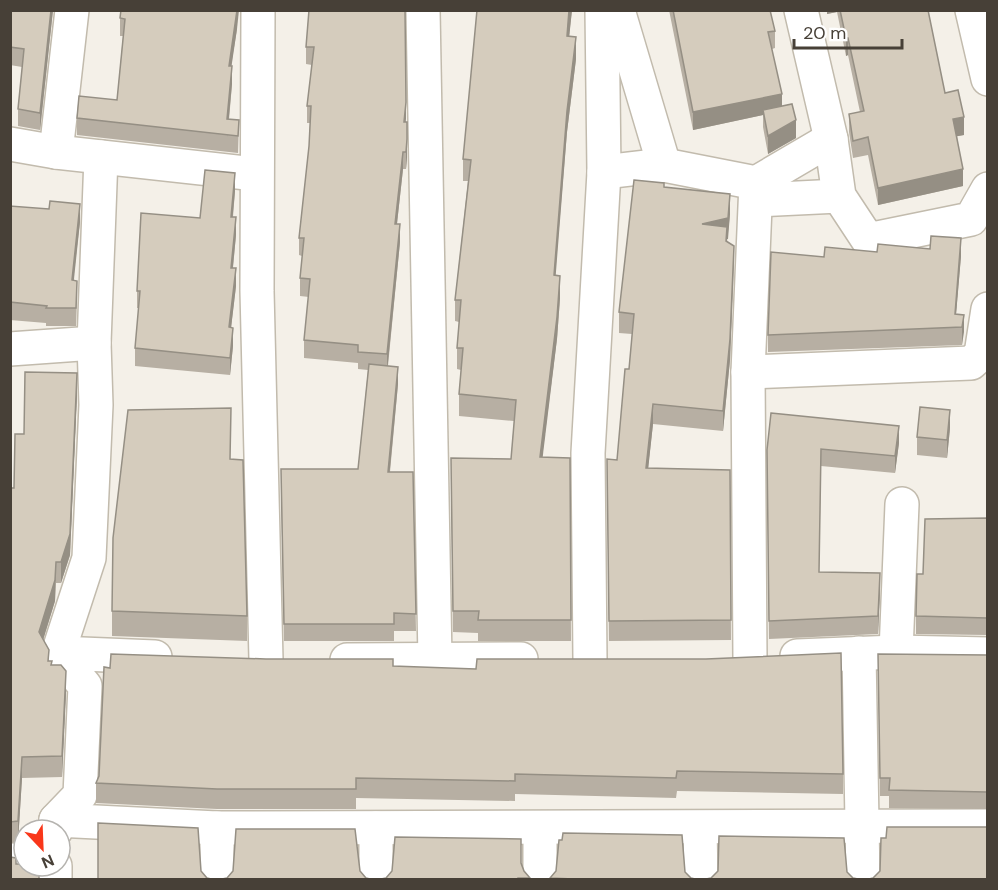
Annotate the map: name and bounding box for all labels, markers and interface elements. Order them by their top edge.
scale bar [794,12,902,50]
text: 20 m [803,21,846,45]
north arrow [12,818,72,878]
text: N [38,849,57,873]

